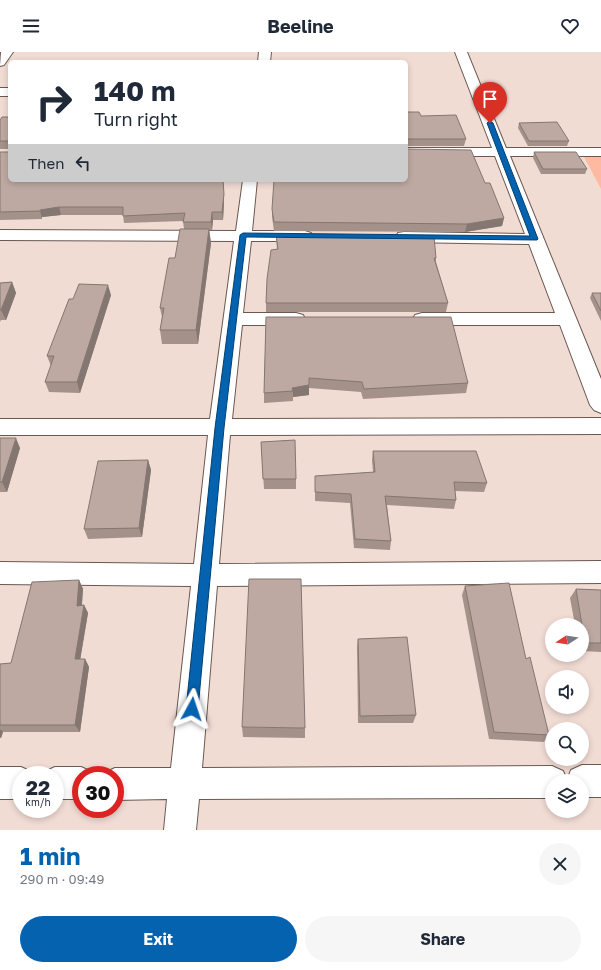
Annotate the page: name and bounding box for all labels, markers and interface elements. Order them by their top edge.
icon: menu [20,15,42,37]
text: Beeline [267,15,334,37]
icon: heart [559,15,581,37]
text: 140 m [94,74,176,107]
icon: right [28,76,80,128]
pin [473,82,507,123]
icon: arrive [479,88,501,110]
text: Turn right [94,108,178,130]
icon: left [72,152,94,174]
text: Then [28,154,64,172]
north arrow [545,618,589,662]
map controls [545,618,589,818]
button: sound [545,670,589,714]
position arrow [171,688,213,730]
button: search [545,722,589,766]
speed limit sign: 30 [72,766,124,818]
button: layers [545,774,589,818]
text: 22 [26,775,50,799]
text: km/h [25,796,51,808]
text: 1 min [20,841,80,870]
button: close [539,843,581,885]
text: 290 m · 09:49 [20,871,104,887]
button: Exit [20,916,297,962]
button: Share [305,916,581,962]

